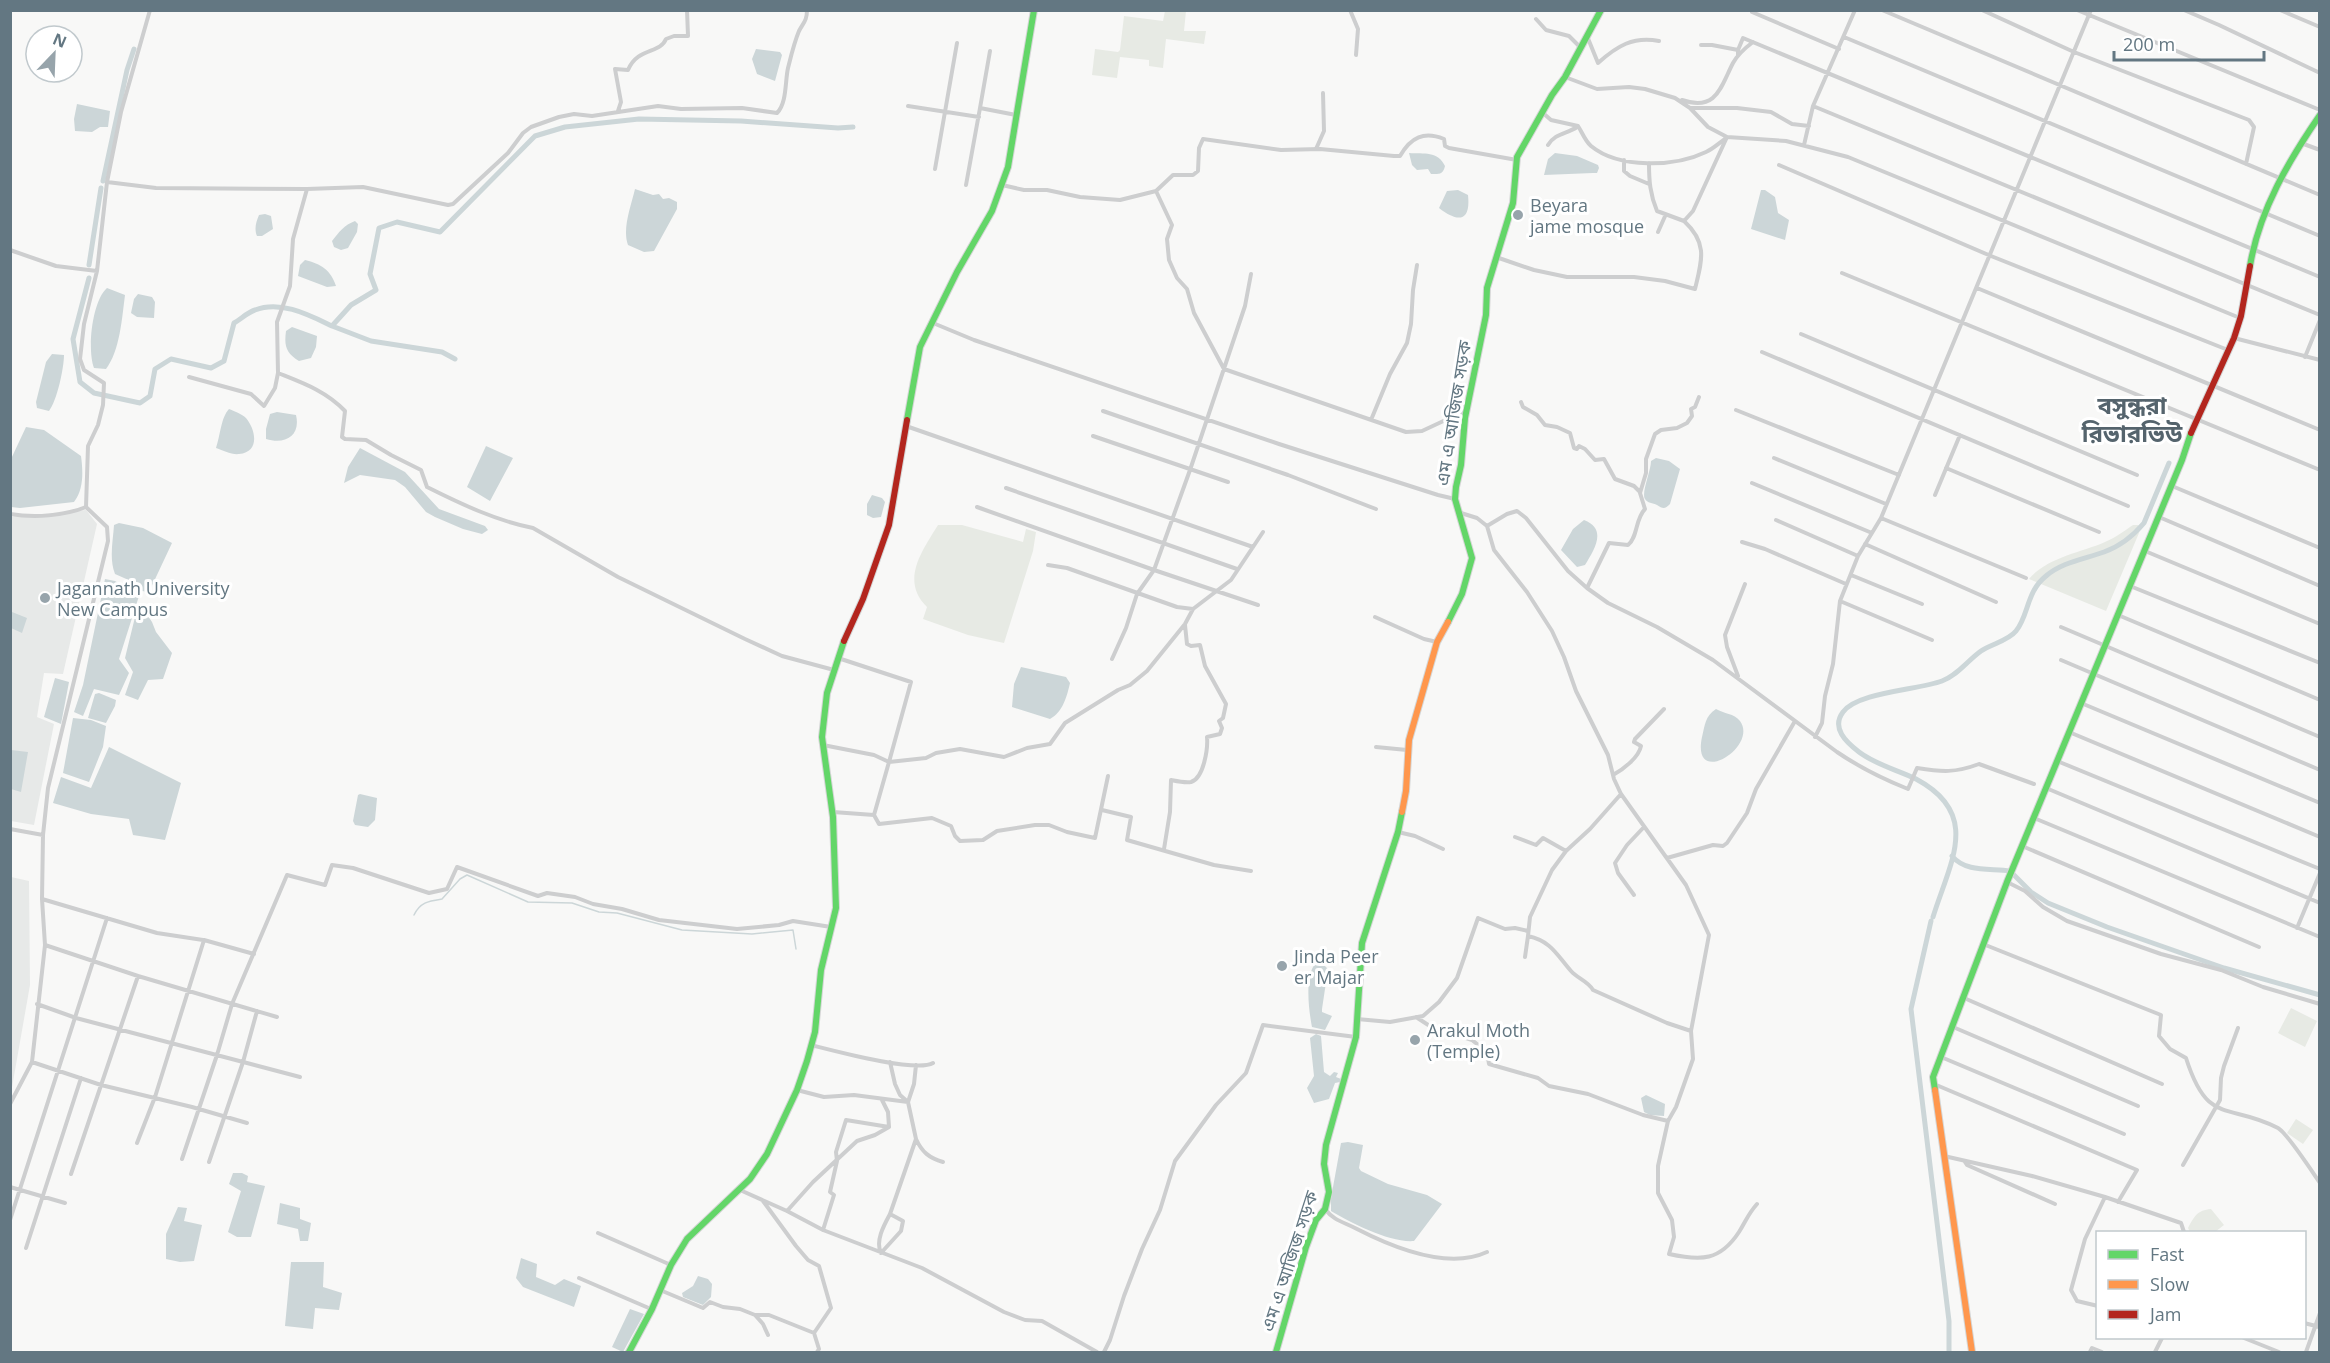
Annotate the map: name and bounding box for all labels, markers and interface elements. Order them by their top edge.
north arrow [24,24,84,84]
scale bar [2114,24,2264,62]
text: N [50,28,70,53]
text: 200 m [2123,32,2175,56]
place label: Beyara jame mosque [1529,193,1644,238]
marker: Beyara jame mosque [1511,208,1525,222]
street label: এম এ আজিজ সড়ক [1430,338,1476,487]
district label: বসুন্ধরা রিভারভিউ [2081,388,2183,449]
place label: Jagannath University New Campus [55,576,231,621]
marker: Jagannath University New Campus [38,591,52,605]
place label: Jinda Peer er Majar [1292,944,1379,989]
marker: Jinda Peer er Majar [1275,959,1289,973]
place label: Arakul Moth (Temple) [1427,1018,1530,1063]
marker: Arakul Moth (Temple) [1408,1033,1422,1047]
street label: এম এ আজিজ সড়ক [1255,1187,1323,1334]
legend [2096,1231,2306,1339]
text: Fast [2150,1242,2184,1266]
text: Slow [2150,1272,2189,1296]
text: Jam [2148,1302,2182,1326]

